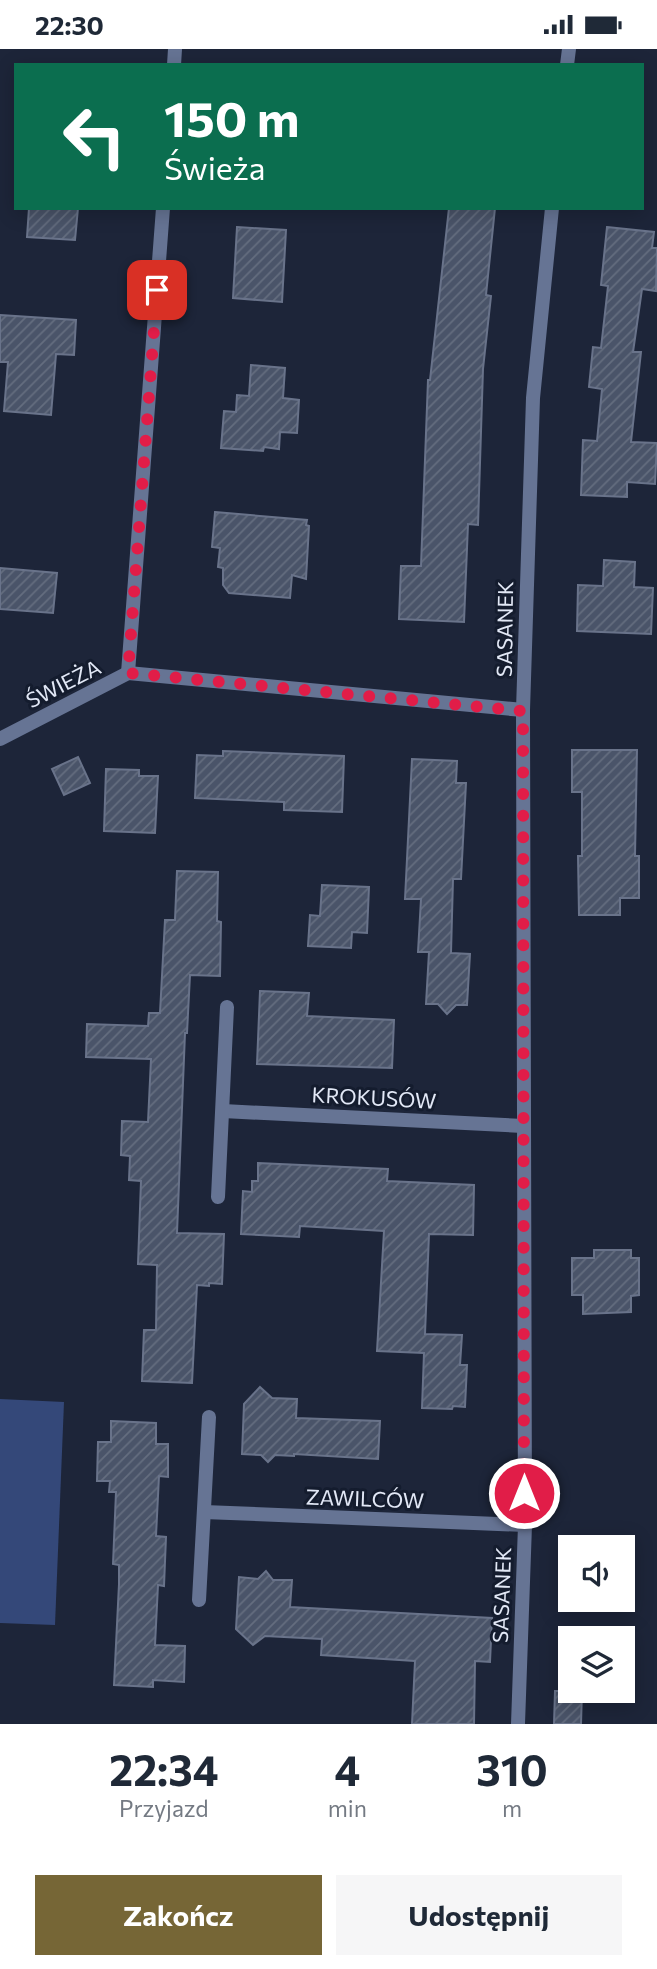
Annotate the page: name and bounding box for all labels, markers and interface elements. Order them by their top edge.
text: 22:30 [35,9,104,40]
text: 150 m [164,87,299,147]
icon: left [49,91,140,182]
text: Świeża [164,147,265,187]
pin [127,260,187,320]
icon: arrive [138,271,176,309]
street label: SASANEK [491,581,517,677]
street label: ŚWIEŻA [22,654,104,712]
street label: KROKUSÓW [311,1081,437,1113]
position arrow [487,1456,561,1530]
street label: ZAWILCÓW [305,1483,425,1513]
map controls [558,1535,635,1703]
button: sound [558,1535,635,1612]
street label: SASANEK [487,1547,515,1643]
button: layers [558,1626,635,1703]
text: 22:34 [109,1743,218,1795]
text: 4 [334,1743,360,1795]
text: 310 [476,1743,548,1795]
text: Przyjazd [119,1794,209,1822]
text: min [328,1794,367,1822]
text: m [502,1794,522,1822]
button: Zakończ [35,1875,322,1955]
button: Udostępnij [336,1875,622,1955]

